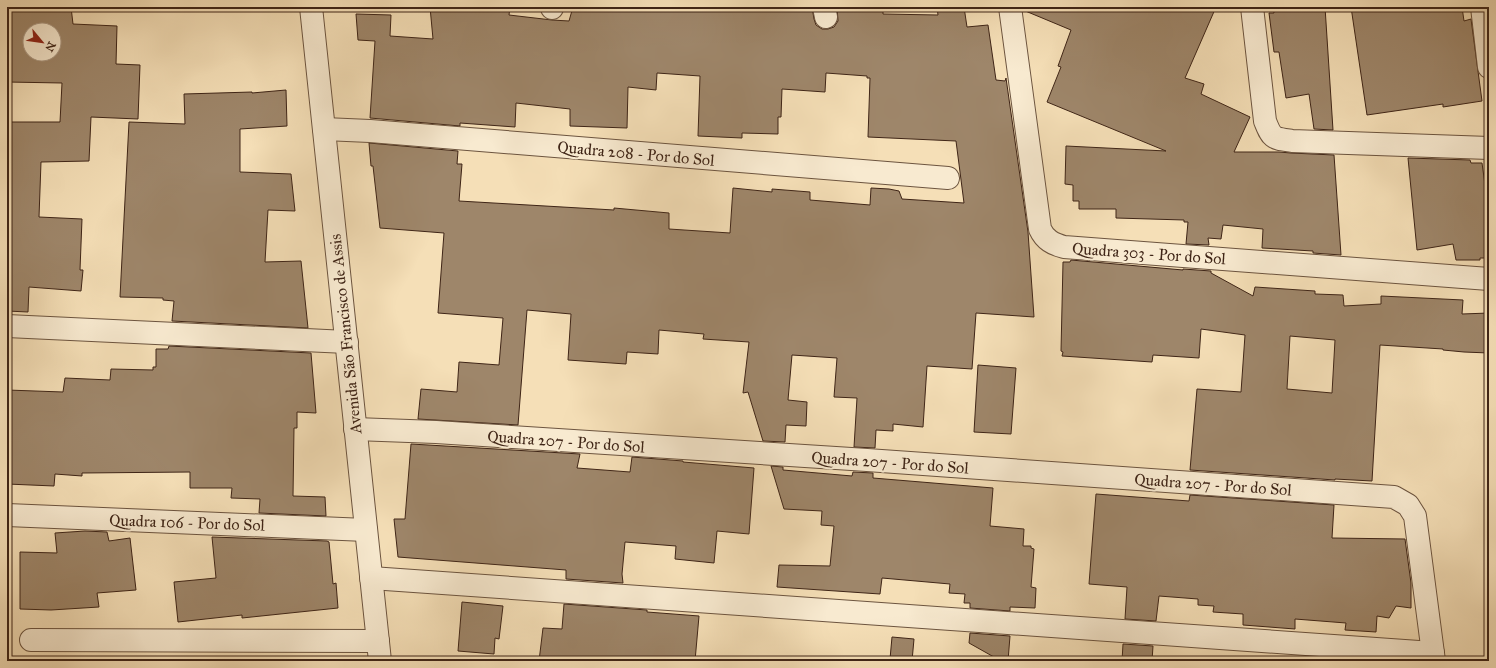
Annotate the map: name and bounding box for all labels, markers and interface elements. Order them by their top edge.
north arrow [22,22,62,62]
text: N [42,39,58,54]
street label: Quadra 208 - Por do Sol [557,137,716,170]
street label: Avenida São Francisco de Assis [326,233,366,436]
street label: Quadra 303 - Por do Sol [1071,239,1227,268]
street label: Quadra 207 - Por do Sol [487,427,646,457]
street label: Quadra 207 - Por do Sol [811,448,970,478]
street label: Quadra 207 - Por do Sol [1134,470,1293,500]
street label: Quadra 106 - Por do Sol [109,510,266,535]

